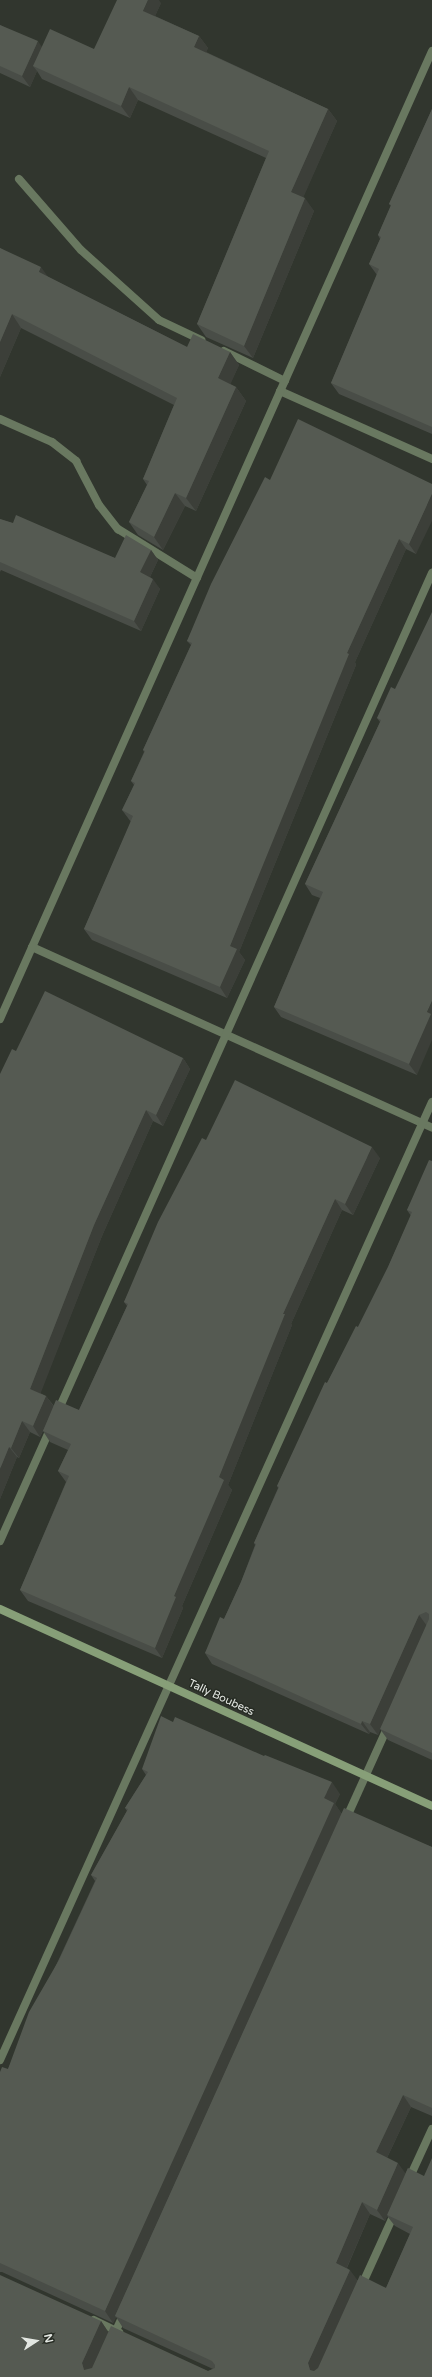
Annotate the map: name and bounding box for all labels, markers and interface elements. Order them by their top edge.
street label: Tally Boubess [186,1677,256,1719]
north arrow [16,2321,56,2361]
text: N [41,2333,56,2344]

